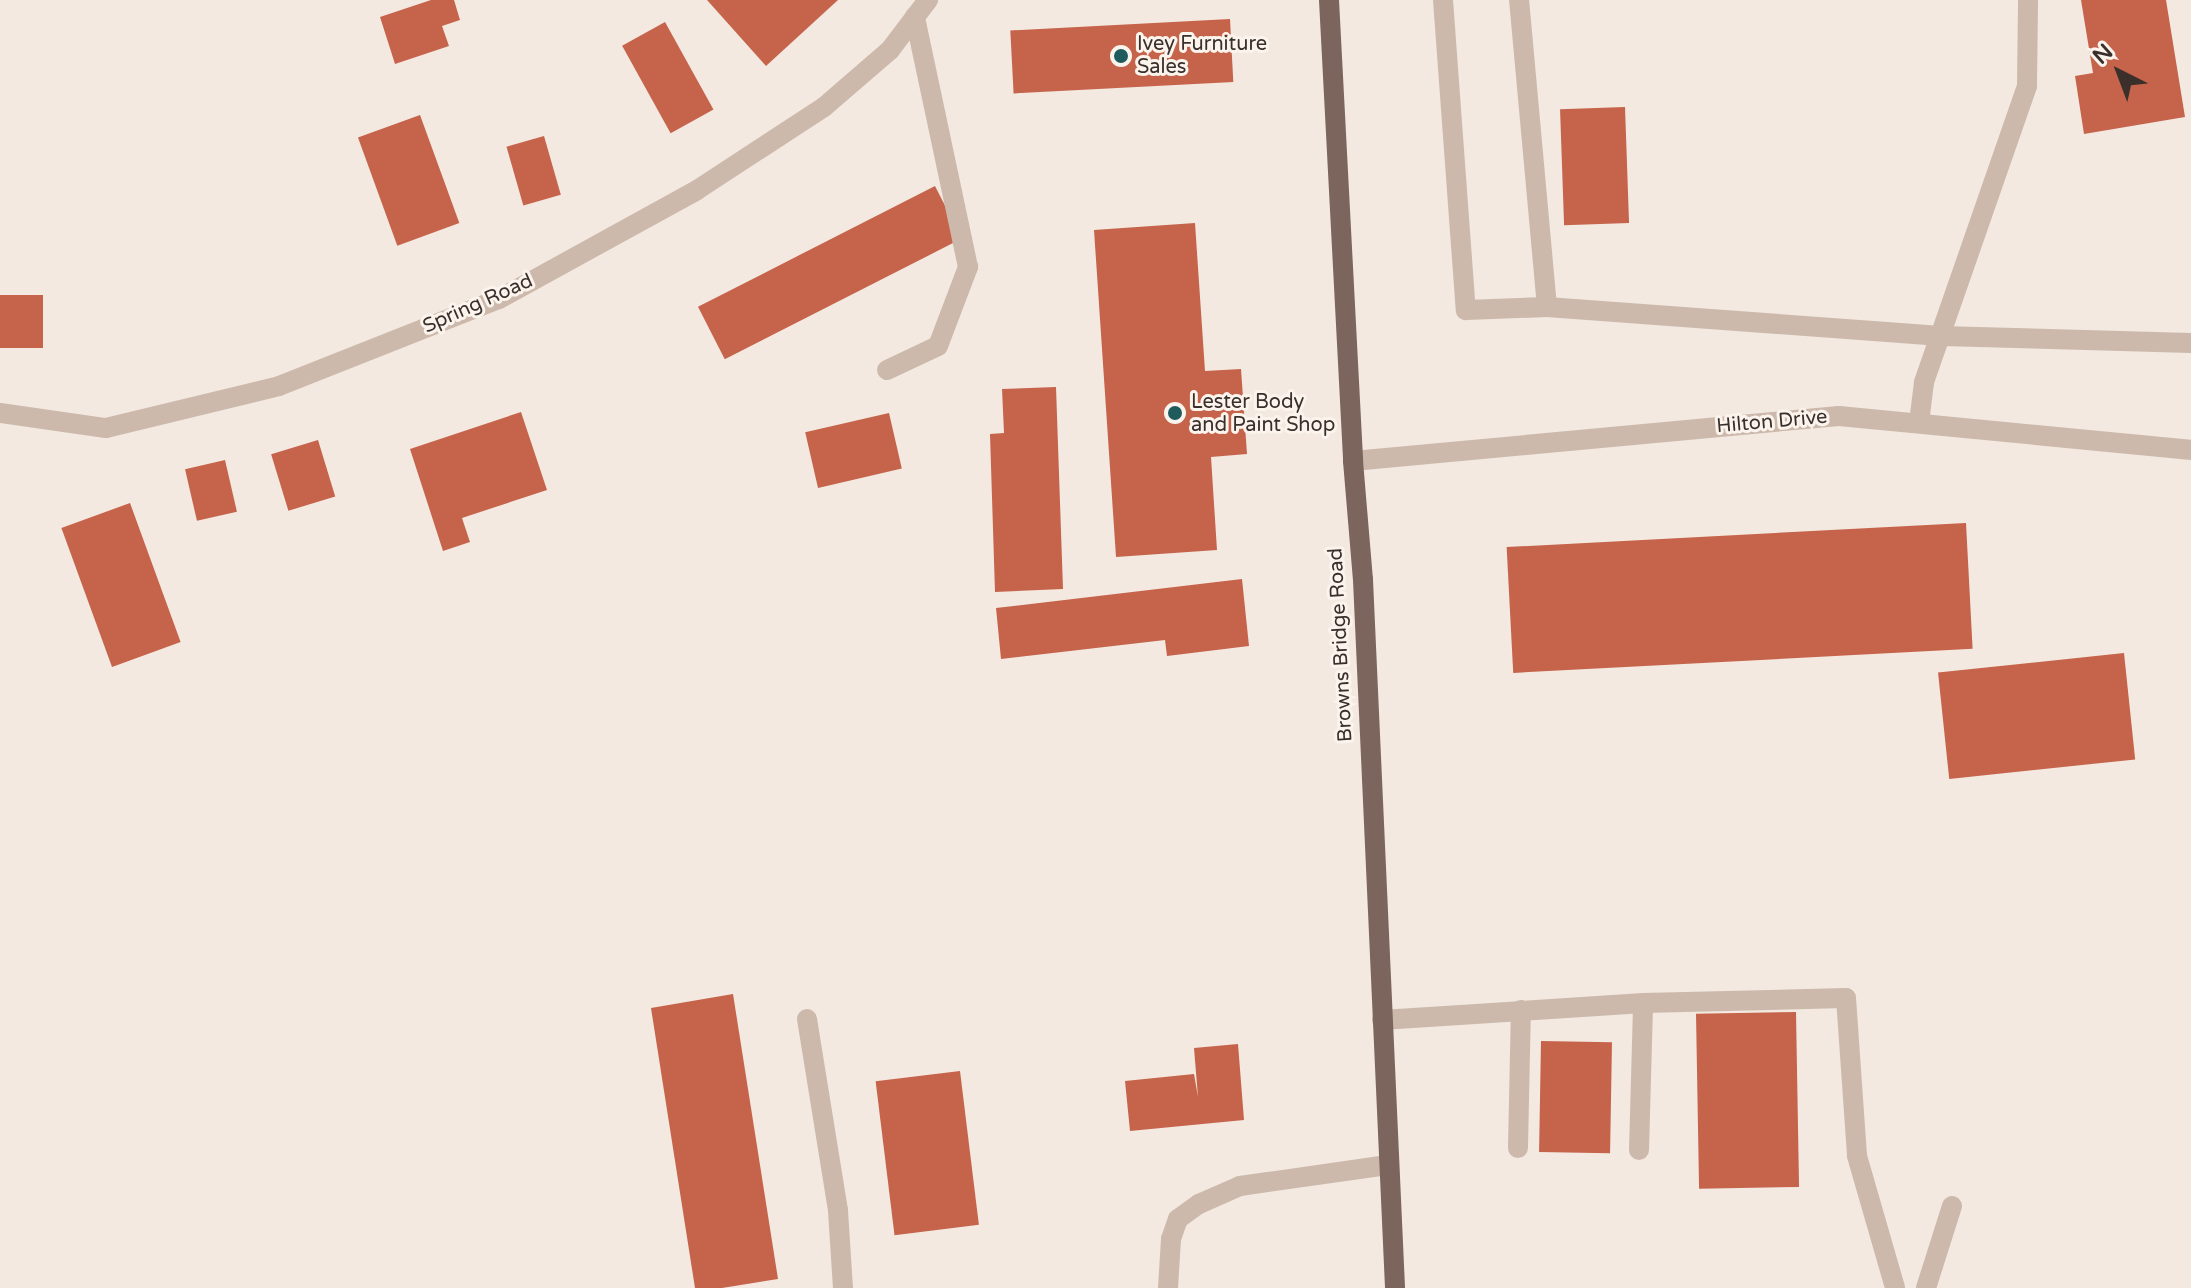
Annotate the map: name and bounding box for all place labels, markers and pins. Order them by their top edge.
place label: Ivey Furniture Sales [1137,32,1267,79]
marker: Ivey Furniture Sales [1112,47,1130,65]
place label: Lester Body and Paint Shop [1191,390,1335,437]
marker: Lester Body and Paint Shop [1166,404,1184,422]

